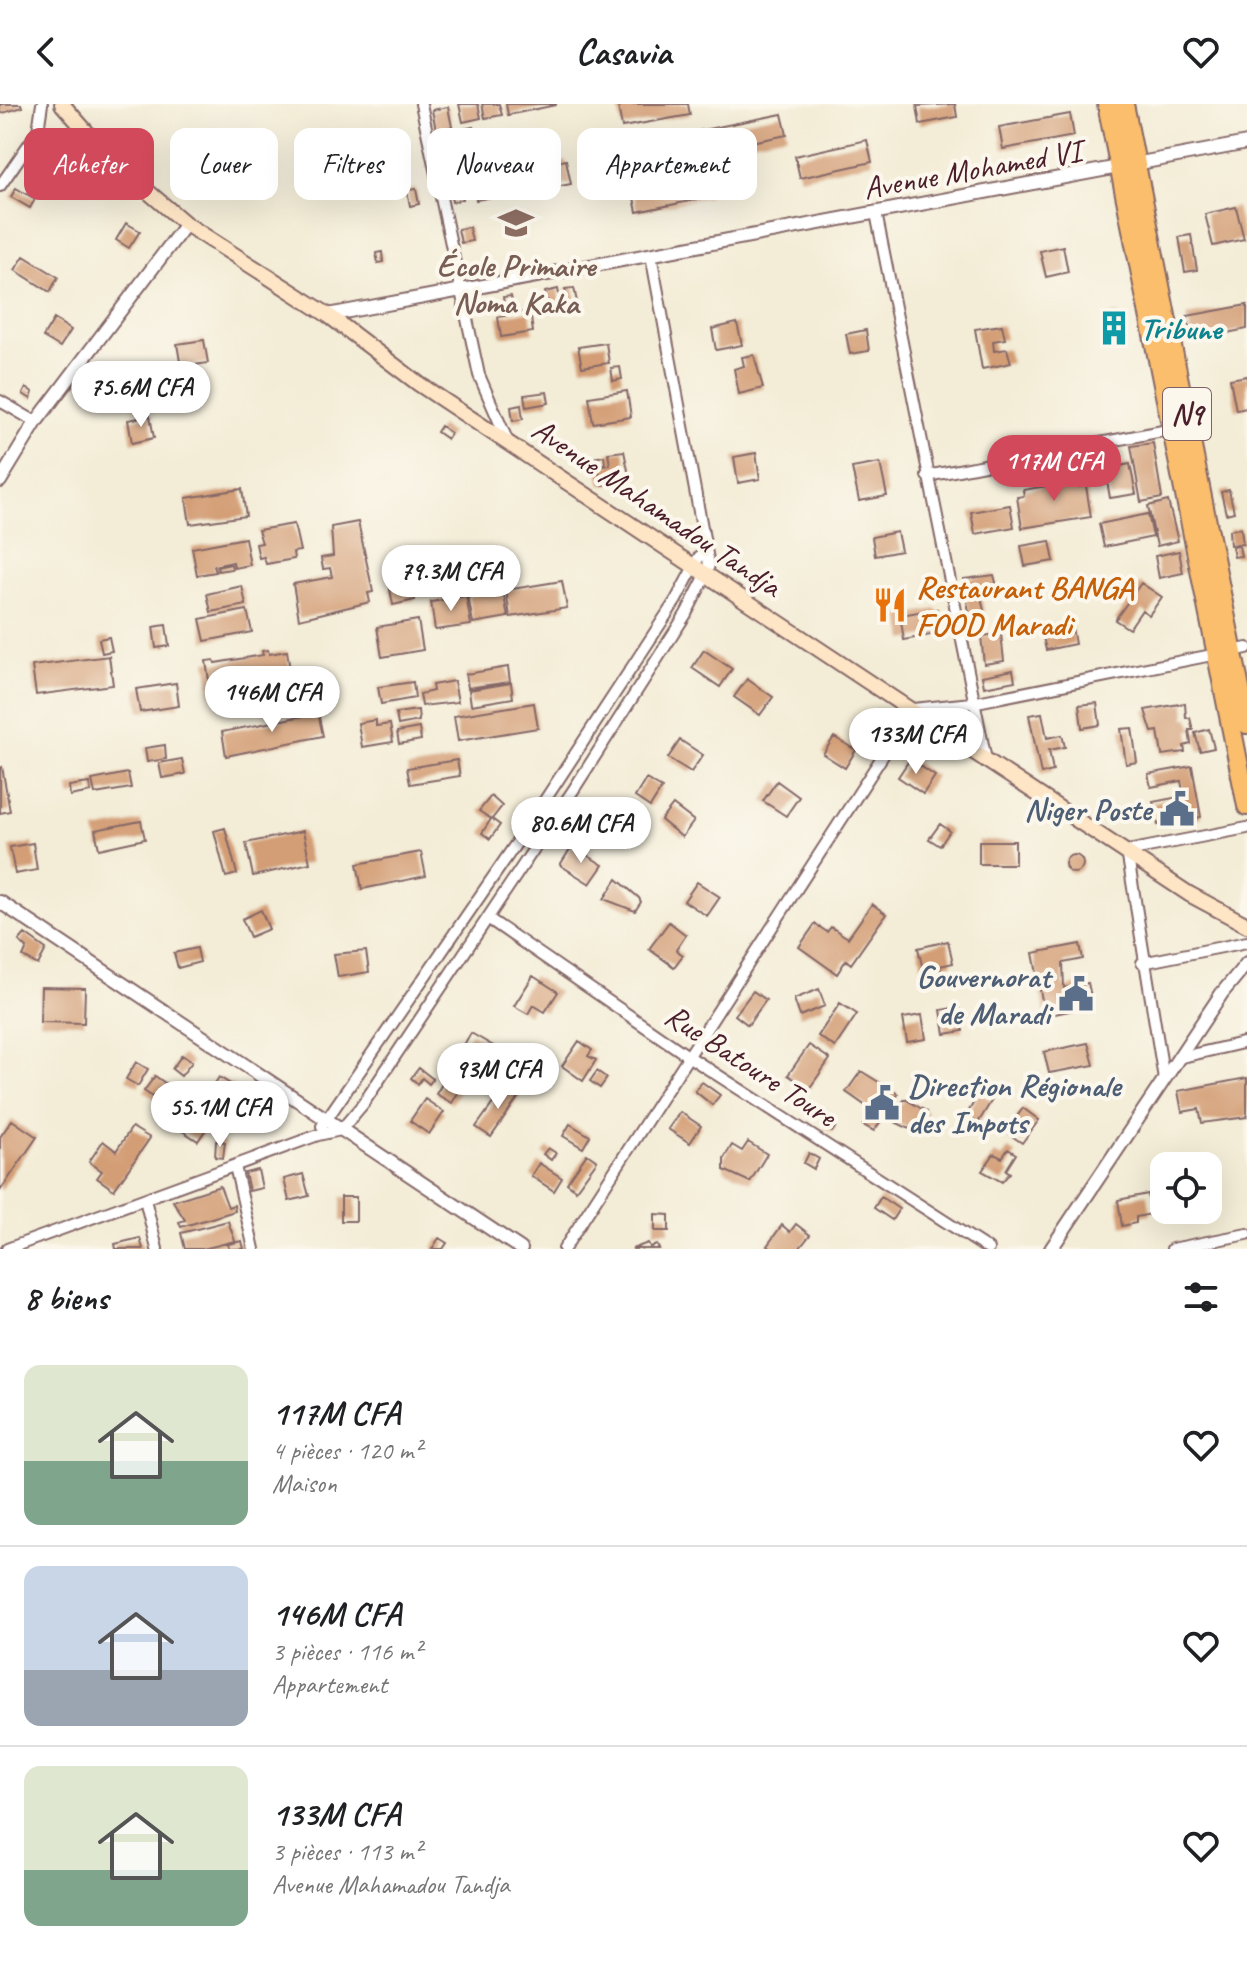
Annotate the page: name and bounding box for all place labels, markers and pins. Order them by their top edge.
school or university icon: École Primaire Noma Kaka [497,204,535,242]
place label: École Primaire Noma Kaka [437,245,598,323]
place label: Tribune [1140,308,1224,349]
building icon: Tribune [1095,309,1133,347]
pin: 75.6M CFA [49,361,233,429]
pin: 117M CFA [971,435,1137,503]
pin: 79.3M CFA [359,545,543,613]
place label: Restaurant BANGA FOOD Maradi [916,567,1135,645]
restaurant icon: Restaurant BANGA FOOD Maradi [871,586,909,624]
pin: 146M CFA [189,666,355,734]
pin: 133M CFA [833,708,999,776]
place label: Niger Poste [1024,789,1154,830]
public building icon: Niger Poste [1158,790,1196,828]
pin: 80.6M CFA [489,797,673,865]
place label: Gouvernorat de Maradi [916,956,1054,1034]
public building icon: Gouvernorat de Maradi [1057,975,1095,1013]
pin: 93M CFA [424,1043,572,1111]
place label: Direction Régionale des Impots [908,1065,1124,1143]
pin: 55.1M CFA [128,1081,312,1149]
public building icon: Direction Régionale des Impots [863,1084,901,1122]

